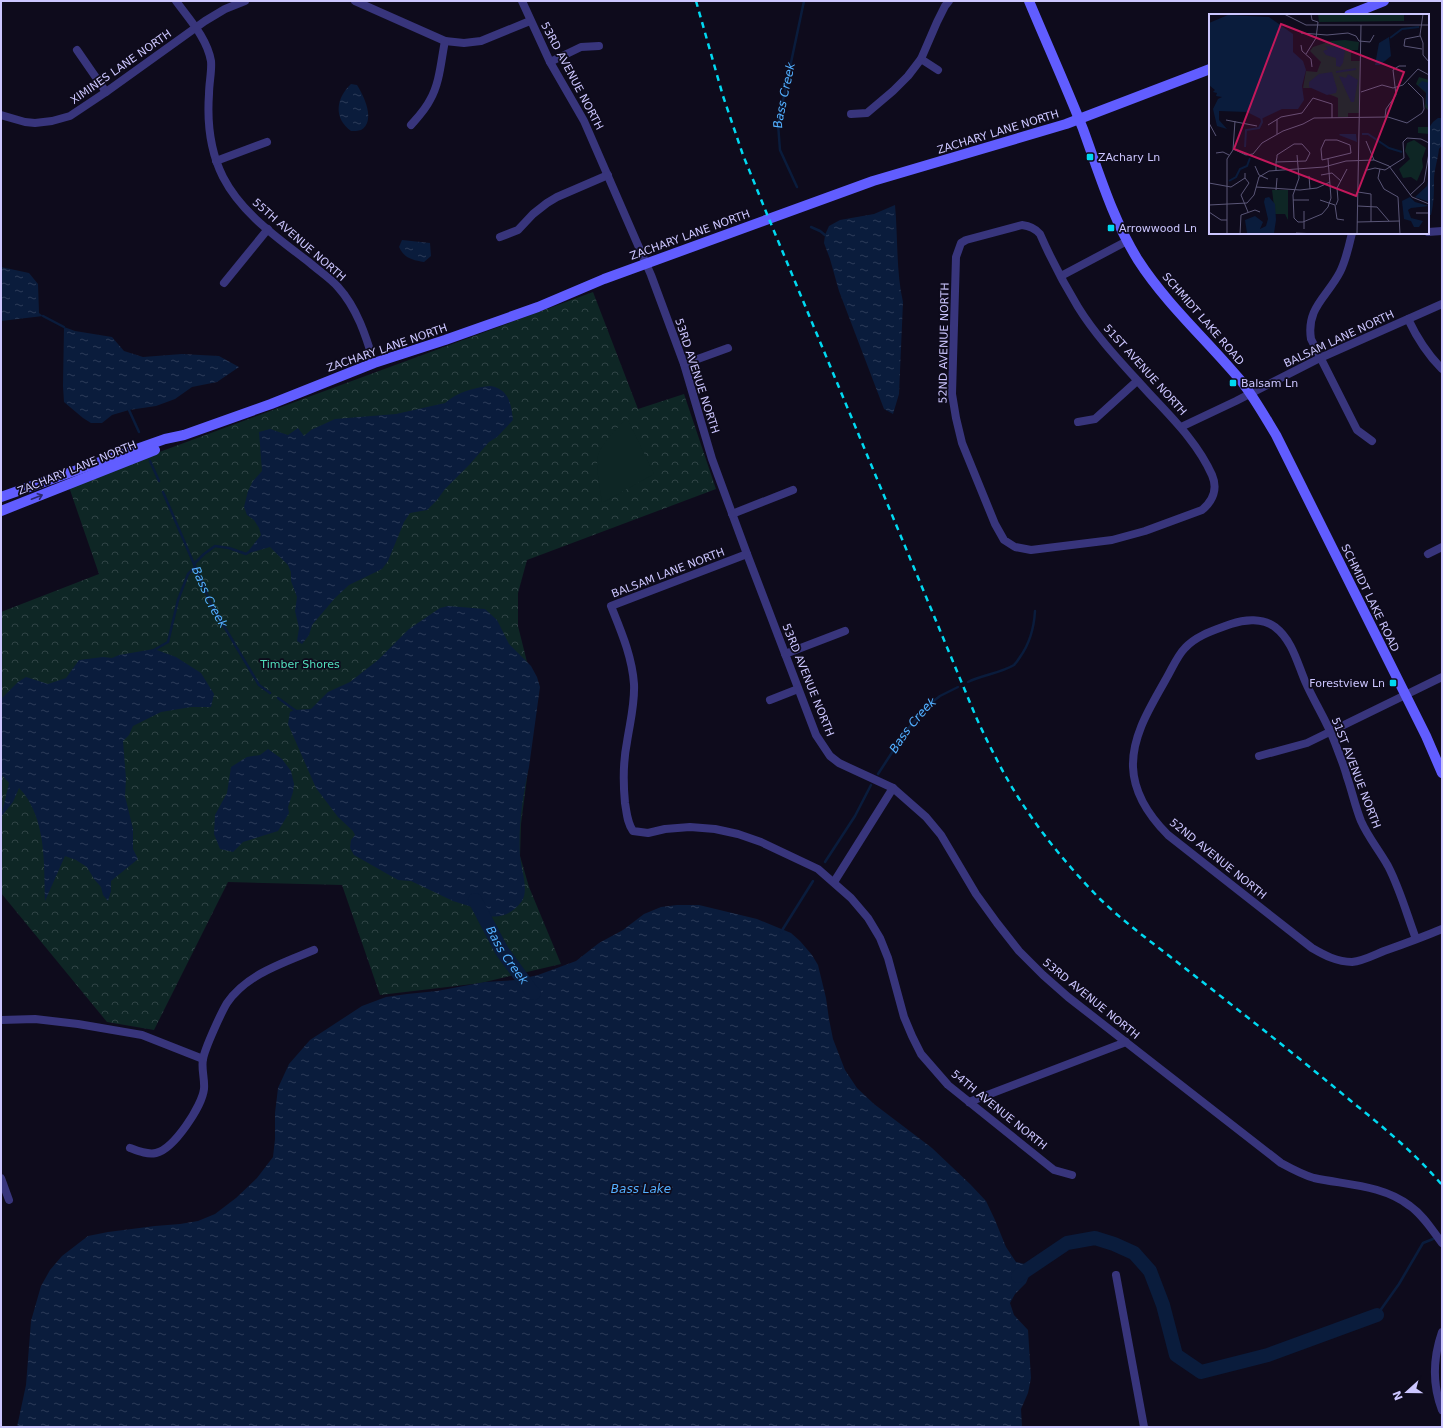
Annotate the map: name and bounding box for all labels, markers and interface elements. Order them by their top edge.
inset map [1209,14,1429,234]
street label: 53RD AVENUE NORTH [538,20,606,132]
street label: XIMINES LANE NORTH [68,27,174,107]
water label: Bass Creek [771,60,798,129]
street label: ZACHARY LANE NORTH [935,107,1061,157]
place label: ZAchary Ln [1098,151,1160,164]
marker: ZAchary Ln [1085,152,1095,162]
street label: 55TH AVENUE NORTH [250,196,348,284]
street label: ZACHARY LANE NORTH [628,207,752,263]
place label: Arrowwood Ln [1119,222,1197,235]
marker: Arrowwood Ln [1106,223,1116,233]
street label: SCHMIDT LAKE ROAD [1159,270,1247,368]
street label: 52ND AVENUE NORTH [936,282,952,404]
street label: BALSAM LANE NORTH [1282,308,1396,370]
street label: 53RD AVENUE NORTH [672,317,722,435]
street label: ZACHARY LANE NORTH [325,321,449,375]
street label: 51ST AVENUE NORTH [1101,322,1189,418]
place label: Balsam Ln [1241,377,1298,390]
marker: Balsam Ln [1228,378,1238,388]
street label: ZACHARY LANE NORTH [16,438,138,498]
one-way arrow [31,492,43,500]
street label: SCHMIDT LAKE ROAD [1338,542,1402,654]
street label: BALSAM LANE NORTH [610,545,726,601]
water label: Bass Creek [189,564,231,631]
street label: 53RD AVENUE NORTH [779,622,837,738]
park label: Timber Shores [259,658,340,671]
place label: Forestview Ln [1309,677,1385,690]
marker: Forestview Ln [1388,678,1398,688]
water label: Bass Creek [887,694,940,756]
street label: 51ST AVENUE NORTH [1329,716,1383,830]
street label: 52ND AVENUE NORTH [1167,816,1269,902]
water label: Bass Creek [483,924,532,988]
street label: 53RD AVENUE NORTH [1040,956,1142,1042]
street label: 54TH AVENUE NORTH [949,1067,1049,1153]
water label: Bass Lake [611,1182,671,1196]
north arrow [1387,1372,1427,1412]
text: N [1390,1389,1406,1402]

